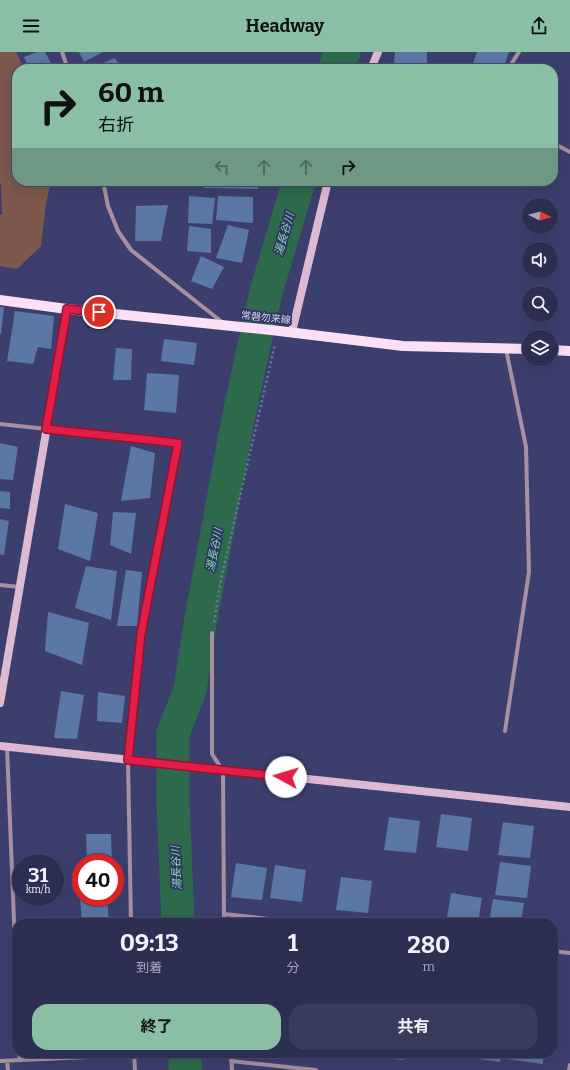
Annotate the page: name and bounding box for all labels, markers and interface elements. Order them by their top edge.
icon: menu [20,15,42,37]
text: Headway [246,15,324,37]
icon: share [528,15,550,37]
text: 60 m [98,76,164,109]
icon: right [32,80,84,132]
text: 右折 [98,114,134,136]
icon: left [211,156,233,178]
icon: ahead [253,156,275,178]
icon: ahead [295,156,317,178]
icon: right [337,156,359,178]
north arrow [522,198,558,234]
map controls [522,198,558,366]
water label: 湯長谷川 [272,210,297,257]
button: sound [522,242,558,278]
button: search [522,286,558,322]
pin [82,295,116,329]
icon: arrive [88,301,110,323]
street label: 常磐勿来線 [240,309,291,327]
button: layers [522,330,558,366]
water label: 湯長谷川 [204,526,225,573]
position arrow [265,756,307,798]
water label: 湯長谷川 [169,845,184,890]
speed limit sign: 40 [72,854,124,906]
text: 31 [28,863,48,887]
text: km/h [26,884,50,896]
text: 09:13 [120,929,179,957]
text: 1 [288,929,298,957]
text: 280 [407,931,450,959]
text: m [423,959,435,974]
text: 到着 [136,960,162,975]
text: 分 [287,960,300,975]
button: 終了 [32,1004,281,1050]
button: 共有 [289,1004,538,1050]

